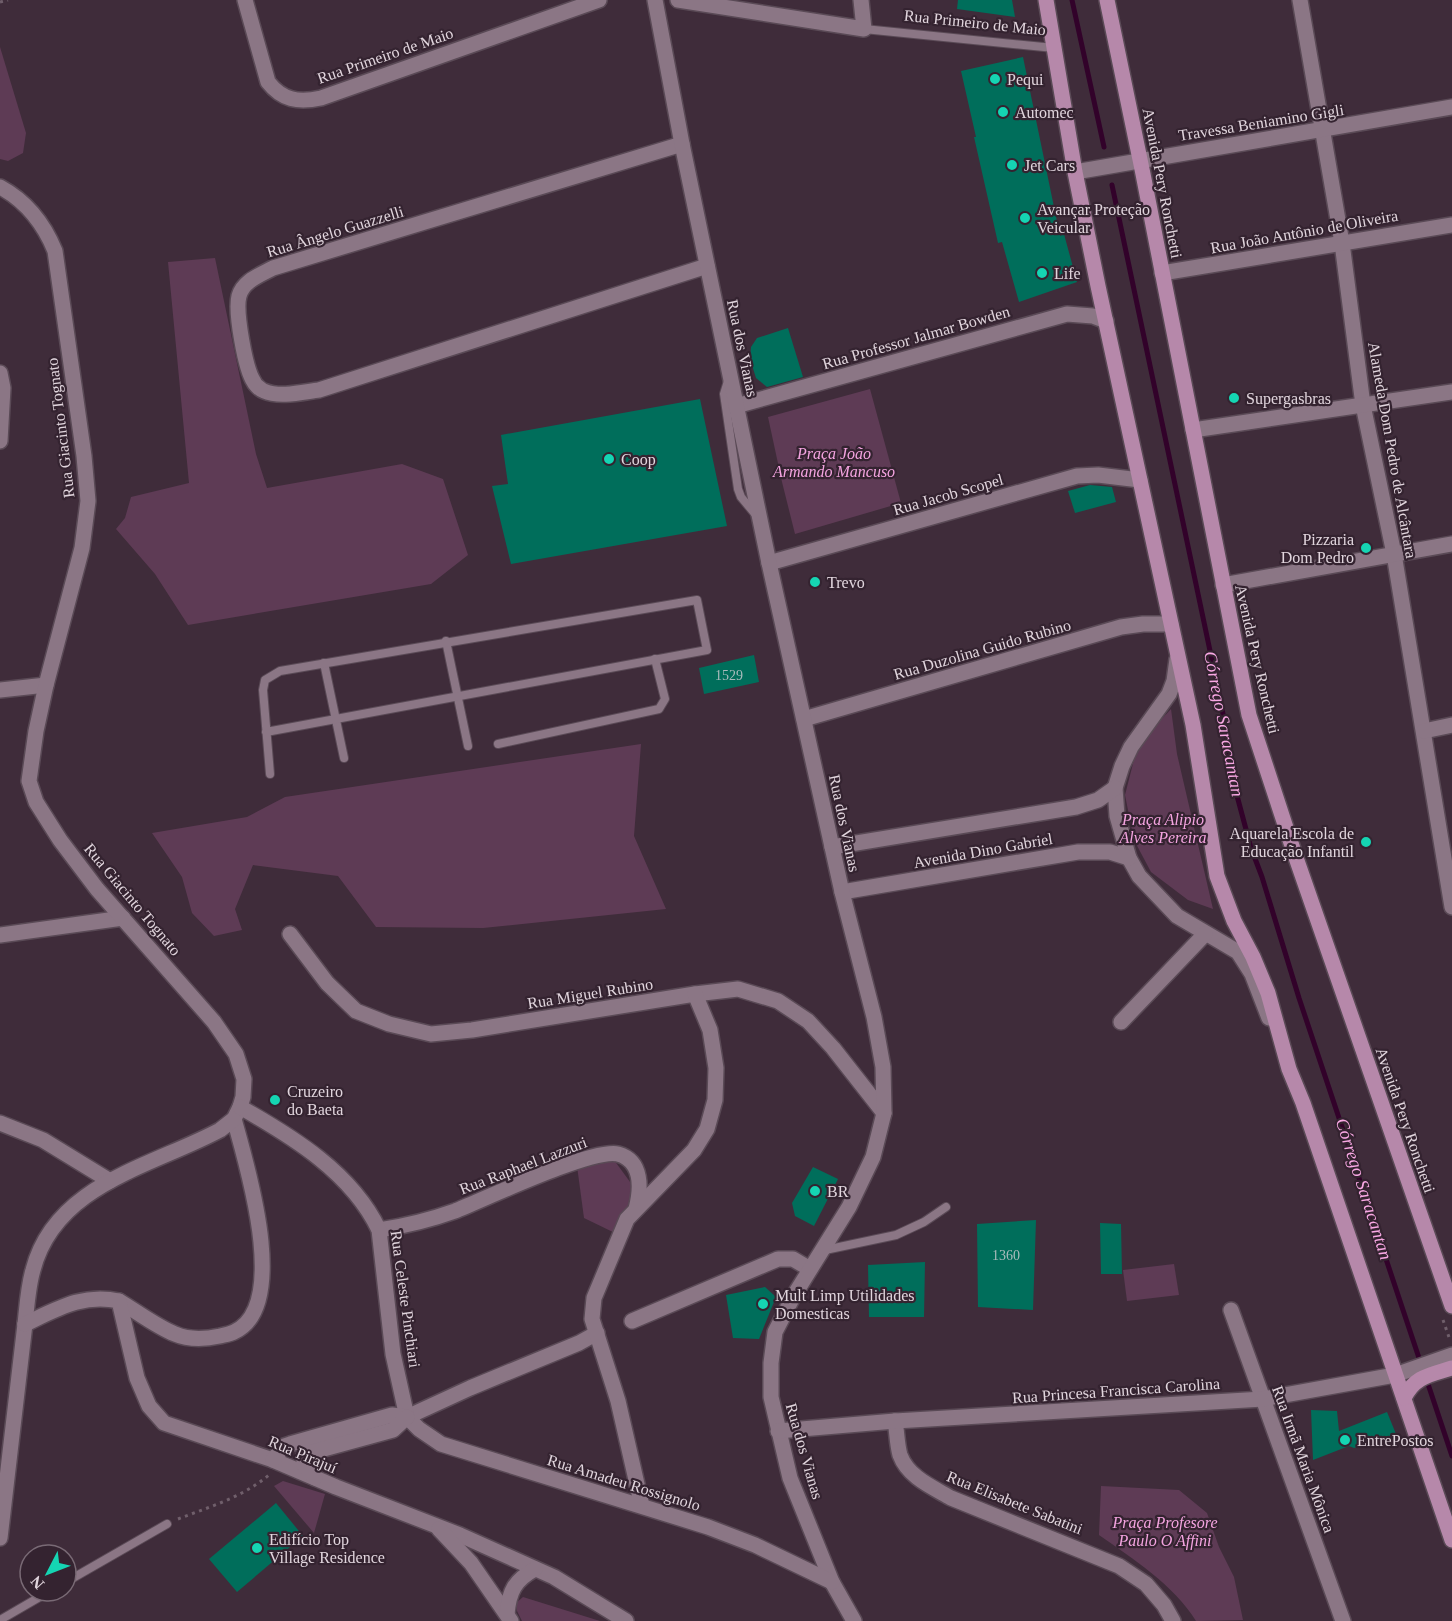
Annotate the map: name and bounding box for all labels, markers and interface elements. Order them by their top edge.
street label: Rua Primeiro de Maio [903,7,1047,38]
street label: Rua Primeiro de Maio [315,24,455,87]
place label: Pequi [1007,71,1044,89]
marker: Pequi [988,72,1002,86]
street label: Travessa Beniamino Gigli [1177,101,1346,145]
place label: Automec [1015,104,1074,121]
marker: Automec [996,105,1010,119]
street label: Avenida Pery Ronchetti [1139,107,1186,260]
place label: Jet Cars [1024,157,1075,174]
marker: Jet Cars [1005,158,1019,172]
street label: Rua Ângelo Guazzelli [264,201,406,261]
place label: Avançar Proteção Veicular [1037,201,1150,236]
street label: Rua João Antônio de Oliveira [1209,207,1399,256]
marker: Avançar Proteção Veicular [1018,211,1032,225]
place label: Life [1054,265,1081,282]
marker: Life [1035,266,1049,280]
street label: Rua dos Vianas [724,298,761,398]
street label: Rua Professor Jalmar Bowden [820,303,1012,372]
street label: Alameda Dom Pedro de Alcântara [1365,341,1420,560]
street label: Rua Giacinto Tognato [43,357,79,499]
place label: Supergasbras [1246,390,1331,408]
marker: Supergasbras [1227,391,1241,405]
park label: Praça João Armando Mancuso [772,445,895,480]
place label: Coop [621,451,656,469]
marker: Coop [602,452,616,466]
street label: Rua Jacob Scopel [891,470,1006,519]
place label: Pizzaria Dom Pedro [1281,531,1354,566]
marker: Pizzaria Dom Pedro [1359,541,1373,555]
place label: Trevo [827,574,865,591]
marker: Trevo [808,575,822,589]
street label: Avenida Pery Ronchetti [1231,583,1283,736]
street label: Rua Duzolina Guido Rubino [892,616,1073,683]
water label: Córrego Saracantan [1200,650,1248,798]
house number: 1529 [715,668,743,683]
street label: Rua dos Vianas [826,773,863,873]
park label: Praça Alipio Alves Pereira [1119,811,1206,846]
place label: Aquarela Escola de Educação Infantil [1230,825,1355,861]
street label: Avenida Dino Gabriel [912,830,1055,871]
marker: Aquarela Escola de Educação Infantil [1359,835,1373,849]
street label: Rua Giacinto Tognato [80,840,184,959]
street label: Rua Miguel Rubino [526,975,654,1013]
street label: Avenida Pery Ronchetti [1372,1045,1439,1196]
place label: Cruzeiro do Baeta [287,1083,343,1118]
marker: Cruzeiro do Baeta [268,1093,282,1107]
water label: Córrego Saracantan [1332,1116,1396,1262]
street label: Rua Raphael Lazzuri [457,1133,590,1199]
place label: BR [827,1183,849,1200]
marker: BR [808,1184,822,1198]
street label: Rua Celeste Pinchiari [387,1229,424,1369]
house number: 1360 [992,1248,1020,1263]
place label: Mult Limp Utilidades Domesticas [775,1287,915,1322]
marker: Mult Limp Utilidades Domesticas [756,1297,770,1311]
street label: Rua Princesa Francisca Carolina [1012,1375,1221,1406]
street label: Rua Irmã Maria Mônica [1269,1383,1338,1535]
street label: Rua dos Vianas [783,1401,826,1501]
street label: Rua Pirajuí [266,1432,340,1478]
place label: EntrePostos [1357,1432,1433,1449]
marker: EntrePostos [1338,1433,1352,1447]
street label: Rua Amadeu Rossignolo [545,1451,702,1515]
street label: Rua Elisabete Sabatini [944,1467,1086,1538]
park label: Praça Profesore Paulo O Affini [1111,1514,1218,1550]
place label: Edifício Top Village Residence [269,1531,385,1567]
marker: Edifício Top Village Residence [250,1541,264,1555]
north arrow [18,1543,78,1603]
text: N [27,1572,47,1593]

